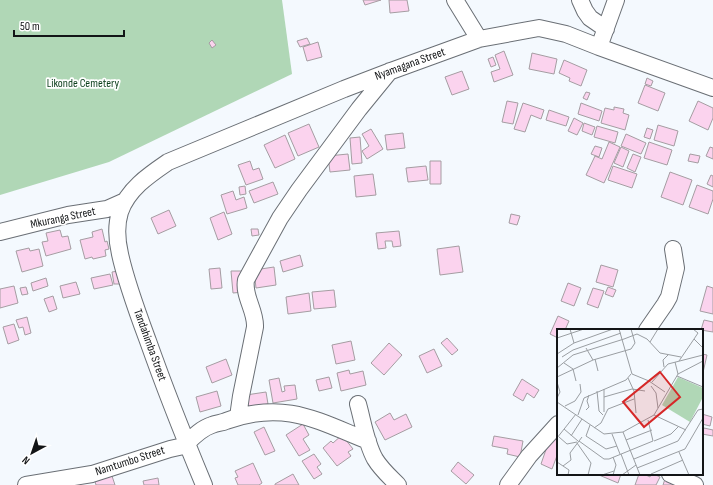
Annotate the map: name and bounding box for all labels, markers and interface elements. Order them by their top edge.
scale bar [14,12,124,38]
text: 50 m [20,19,40,34]
street label: Nyamagana Street [373,44,448,84]
park label: Likonde Cemetery [47,76,120,91]
street label: Mkuranga Street [29,204,97,232]
street label: Tandahimba Street [130,307,170,383]
inset map [557,329,703,475]
north arrow [12,433,52,473]
street label: Namtumbo Street [93,443,167,479]
text: N [19,453,32,467]

